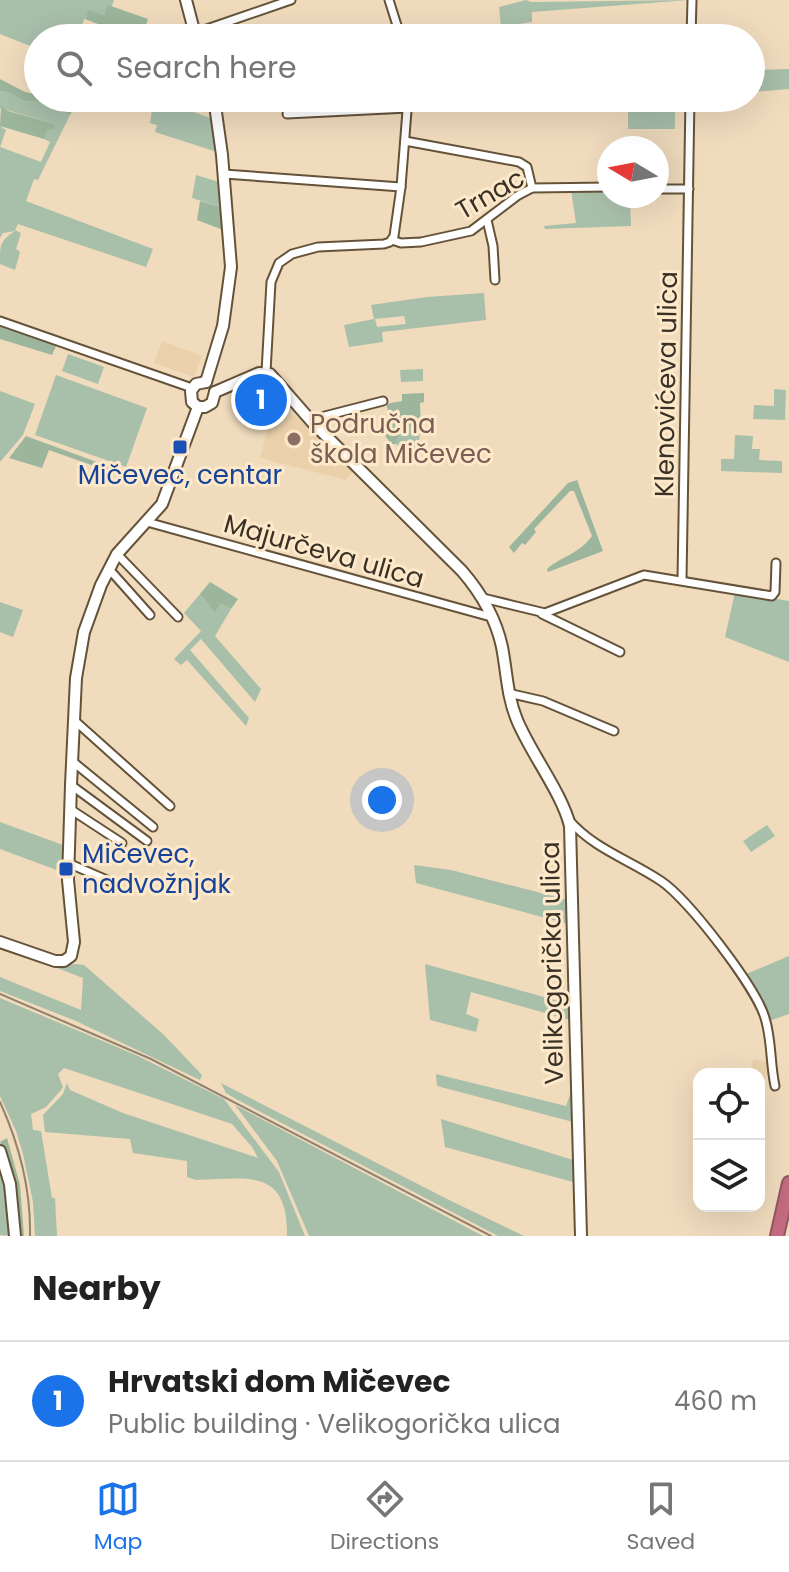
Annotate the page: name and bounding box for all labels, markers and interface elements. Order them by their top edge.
search box [24,24,765,112]
icon: search [52,46,96,90]
text: Search here [116,46,297,89]
north arrow [597,136,669,208]
street label: Trnac [449,160,531,228]
street label: Klenovićeva ulica [646,271,686,497]
pin: 1 [235,370,287,430]
place label: Područna škola Mičevec [310,406,492,472]
marker: Područna škola Mičevec [285,430,303,448]
marker: Mičevec, centar [171,438,189,456]
place label: Mičevec, centar [78,457,282,493]
street label: Majurčeva ulica [220,505,428,597]
your location [362,780,402,820]
place label: Mičevec, nadvožnjak [82,836,232,902]
street label: Velikogorička ulica [532,841,572,1085]
marker: Mičevec, nadvožnjak [57,860,75,878]
map controls [693,1068,765,1212]
button: locate [693,1068,765,1140]
button: layers [693,1140,765,1212]
text: Nearby [32,1264,161,1312]
text: Hrvatski dom Mičevec [108,1360,451,1403]
text: 1 [53,1383,63,1419]
text: 460 m [674,1383,757,1419]
text: Public building · Velikogorička ulica [108,1406,561,1442]
tab: Map [94,1477,142,1558]
tab: Directions [330,1477,439,1558]
tab: Saved [627,1477,695,1558]

